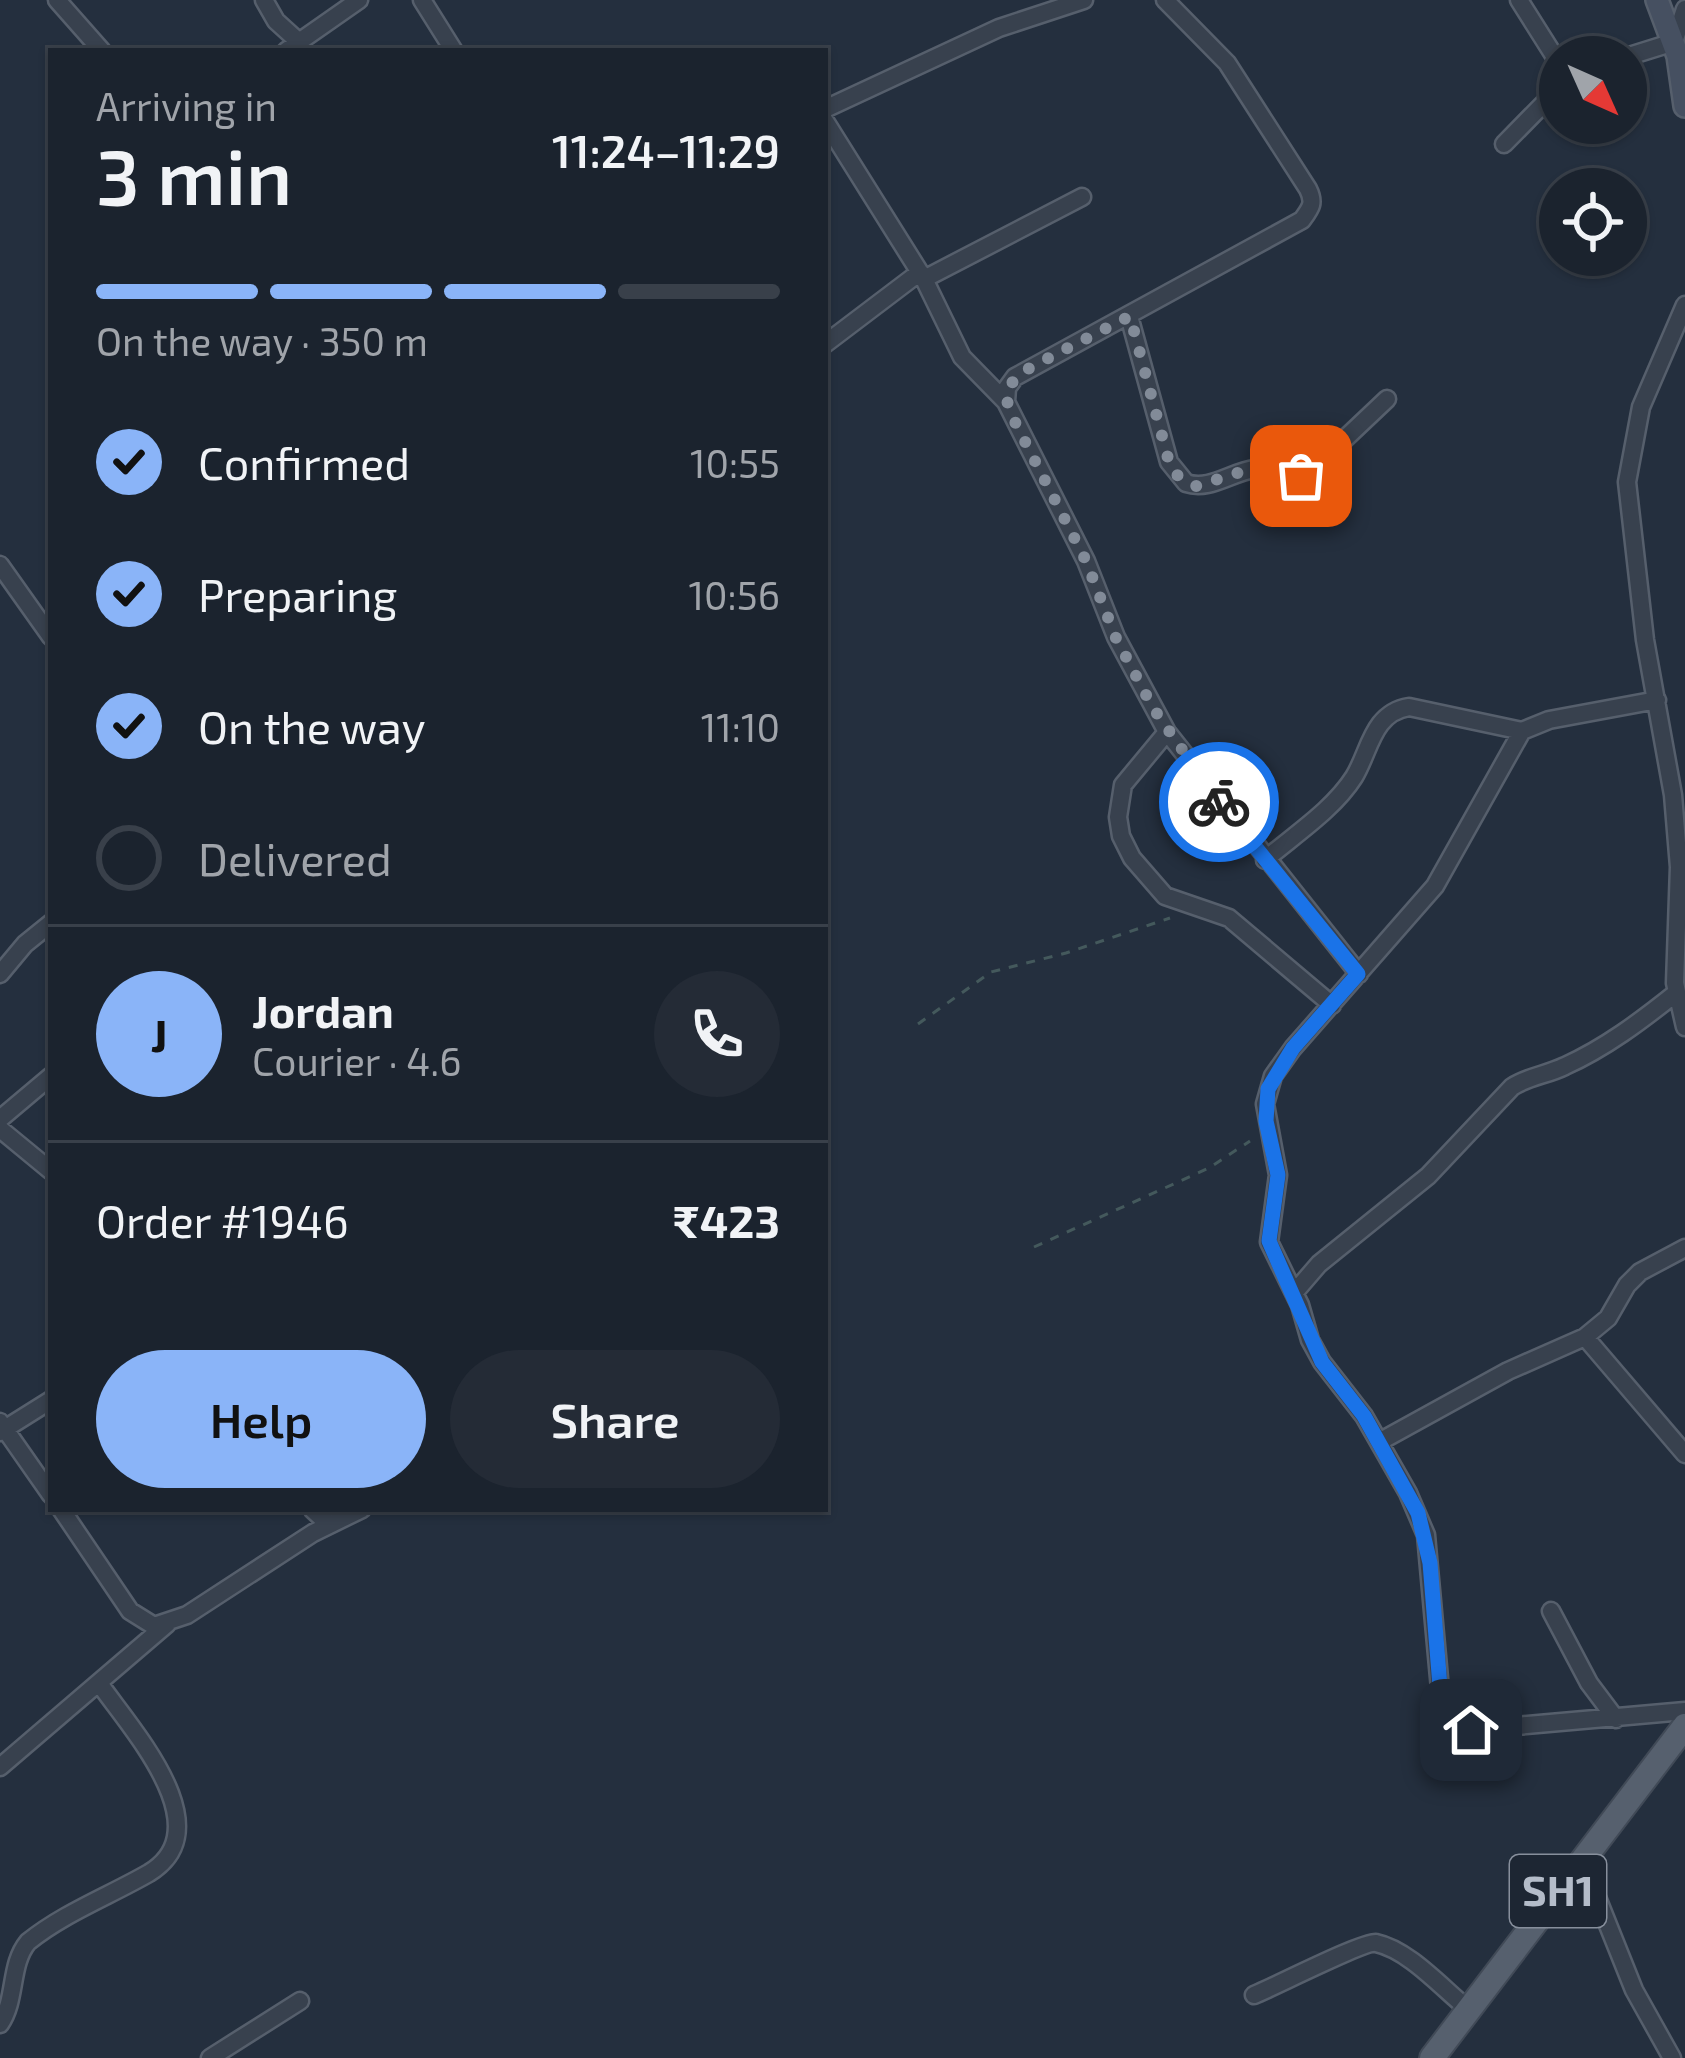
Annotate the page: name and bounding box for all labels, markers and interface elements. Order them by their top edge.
north arrow [1539,36,1647,144]
map controls [1539,36,1647,276]
text: Arriving in [96,82,277,129]
text: 11:24–11:29 [552,123,780,177]
text: 3 min [96,127,292,221]
button: locate [1539,168,1647,276]
text: On the way · 350 m [96,317,428,364]
pin [1250,425,1352,527]
icon: check [96,429,162,495]
text: Confirmed [198,435,410,489]
text: 10:55 [690,439,780,486]
icon: bag [1268,443,1334,509]
icon: check [96,561,162,627]
text: Preparing [198,567,397,621]
text: 10:56 [689,571,780,618]
icon: check [96,693,162,759]
text: On the way [198,699,425,753]
text: 11:10 [701,703,780,750]
courier [1159,742,1279,862]
icon: bike [1186,769,1252,835]
text: Delivered [198,831,392,885]
button: phone [654,971,780,1097]
text: Jordan [252,983,394,1037]
text: J [151,1007,167,1061]
text: Courier · 4.6 [252,1037,462,1084]
text: Order #1946 [96,1193,349,1247]
text: ₹423 [673,1193,780,1247]
button: Help [96,1350,426,1488]
button: Share [450,1350,780,1488]
pin [1420,1679,1522,1781]
icon: home [1438,1697,1504,1763]
road number: SH1 [1510,1855,1606,1927]

